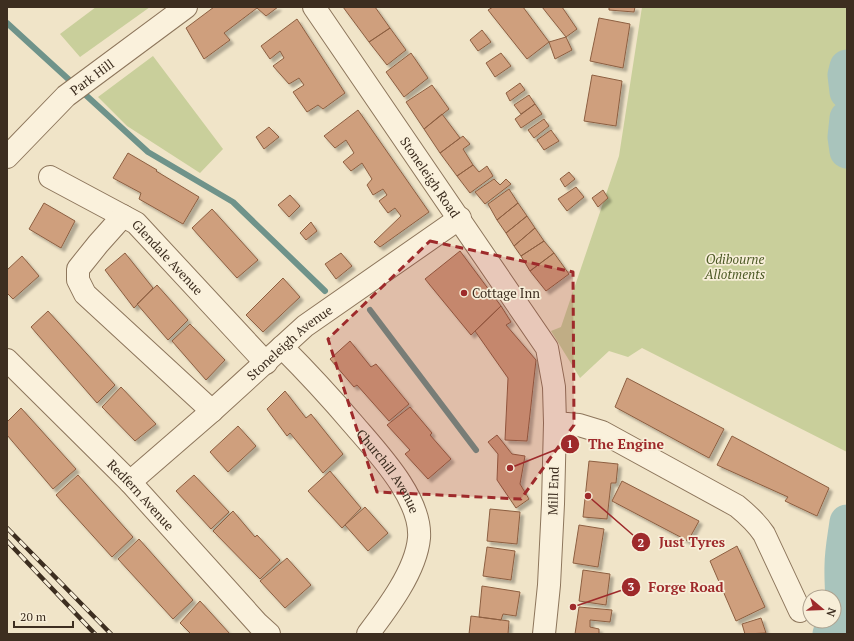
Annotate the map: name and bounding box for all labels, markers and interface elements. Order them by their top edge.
street label: Park Hill [66,55,117,99]
street label: Stoneleigh Road [396,133,464,221]
street label: Glendale Avenue [128,215,207,299]
park label: Odibourne Allotments [704,250,766,283]
place label: Cottage Inn [472,284,540,302]
marker: Cottage Inn [459,288,469,298]
street label: Stoneleigh Avenue [243,301,336,384]
street label: Churchill Avenue [352,425,424,516]
callout: The Engine [560,431,672,457]
text: The Engine [588,434,665,453]
text: 1 [567,436,573,451]
street label: Redfern Avenue [103,455,178,534]
street label: Mill End [543,466,563,516]
callout: Just Tyres [631,529,733,555]
text: Just Tyres [659,532,725,551]
text: 2 [638,535,645,550]
callout: Forge Road [621,574,732,600]
text: Forge Road [648,577,724,596]
text: 3 [628,579,635,594]
north arrow [802,589,842,629]
scale bar [14,603,73,629]
text: N [823,606,839,619]
text: 20 m [20,609,47,624]

